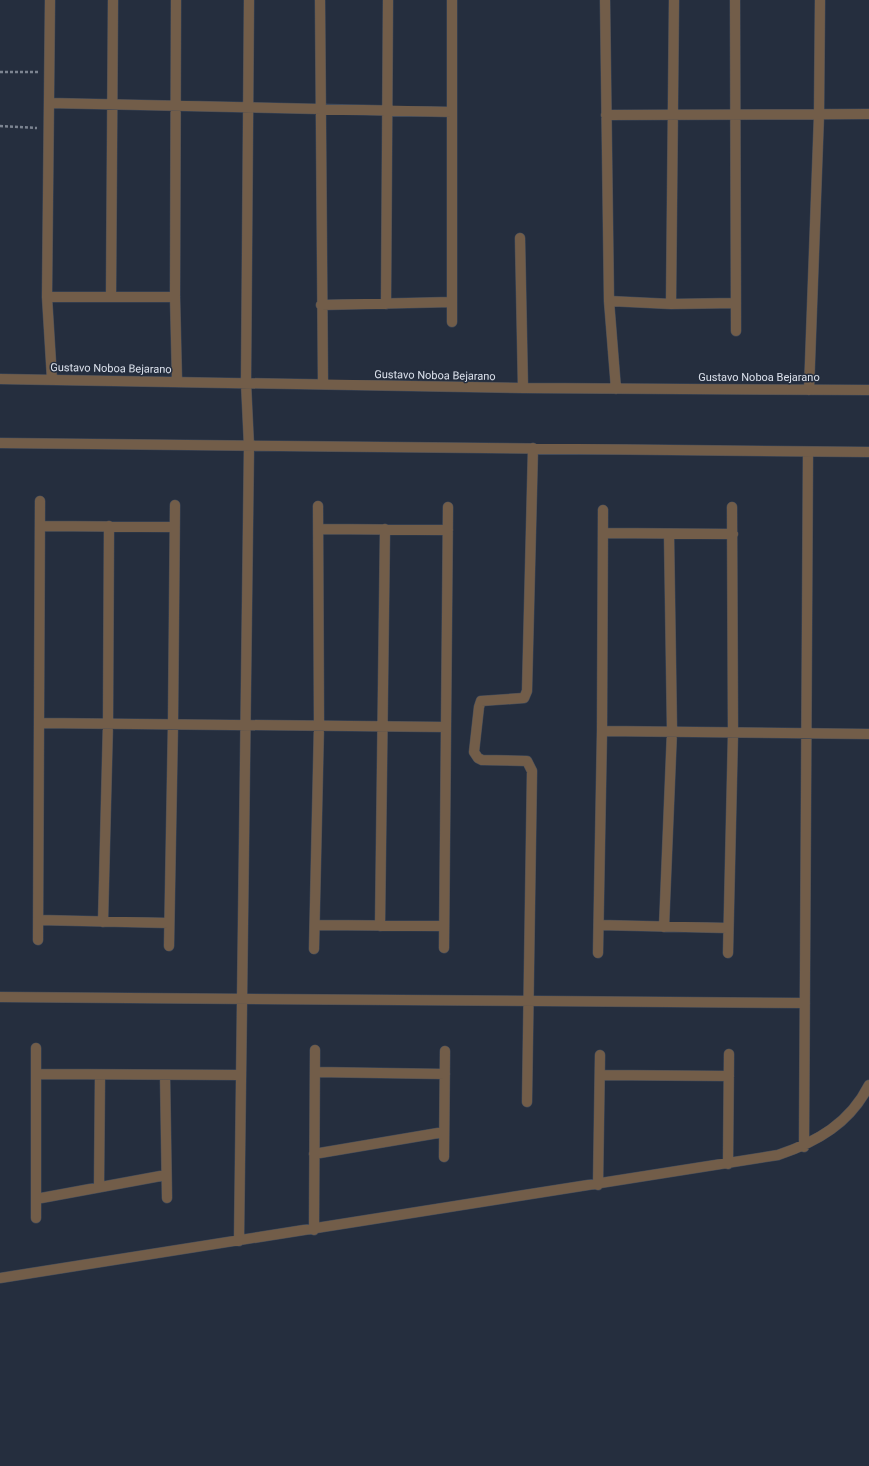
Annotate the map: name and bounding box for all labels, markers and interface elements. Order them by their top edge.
street label: Gustavo Noboa Bejarano [50,361,172,376]
street label: Gustavo Noboa Bejarano [374,368,496,383]
street label: Gustavo Noboa Bejarano [698,371,820,384]

